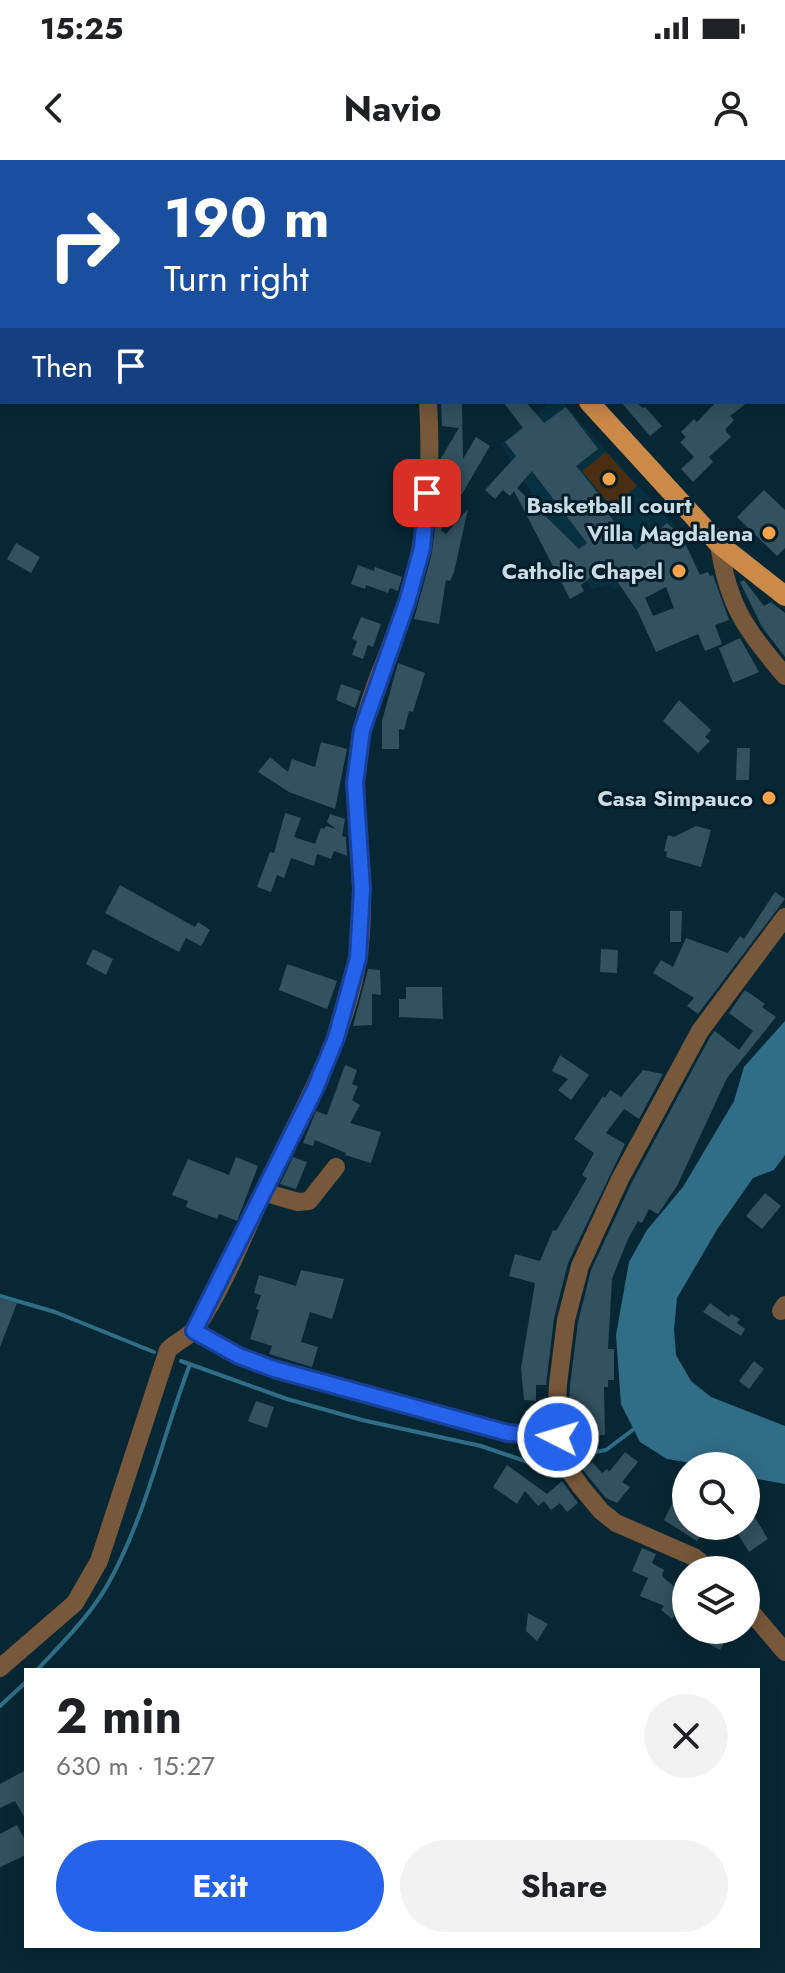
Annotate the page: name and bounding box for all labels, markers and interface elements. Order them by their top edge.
text: 15:25 [40,7,123,50]
text: Navio [344,82,441,134]
icon: back [32,86,76,130]
icon: person [709,86,753,130]
text: 190 m [164,177,330,258]
icon: right [32,192,136,296]
text: Turn right [164,252,309,304]
icon: arrive [109,344,153,388]
text: Then [32,345,93,388]
pin [393,459,461,527]
marker: Basketball court [600,470,618,488]
icon: arrive [405,471,449,515]
place label: Basketball court [527,489,691,521]
place label: Villa Magdalena [586,517,753,549]
marker: Villa Magdalena [760,524,778,542]
place label: Catholic Chapel [502,555,663,587]
marker: Catholic Chapel [670,562,688,580]
place label: Casa Simpauco [597,782,753,814]
marker: Casa Simpauco [760,789,778,807]
position arrow [516,1395,600,1479]
map controls [672,1452,760,1644]
button: search [672,1452,760,1540]
button: layers [672,1556,760,1644]
text: 2 min [56,1682,182,1751]
button: close [644,1694,728,1778]
text: 630 m · 15:27 [56,1747,215,1785]
button: Exit [56,1840,384,1932]
button: Share [400,1840,728,1932]

